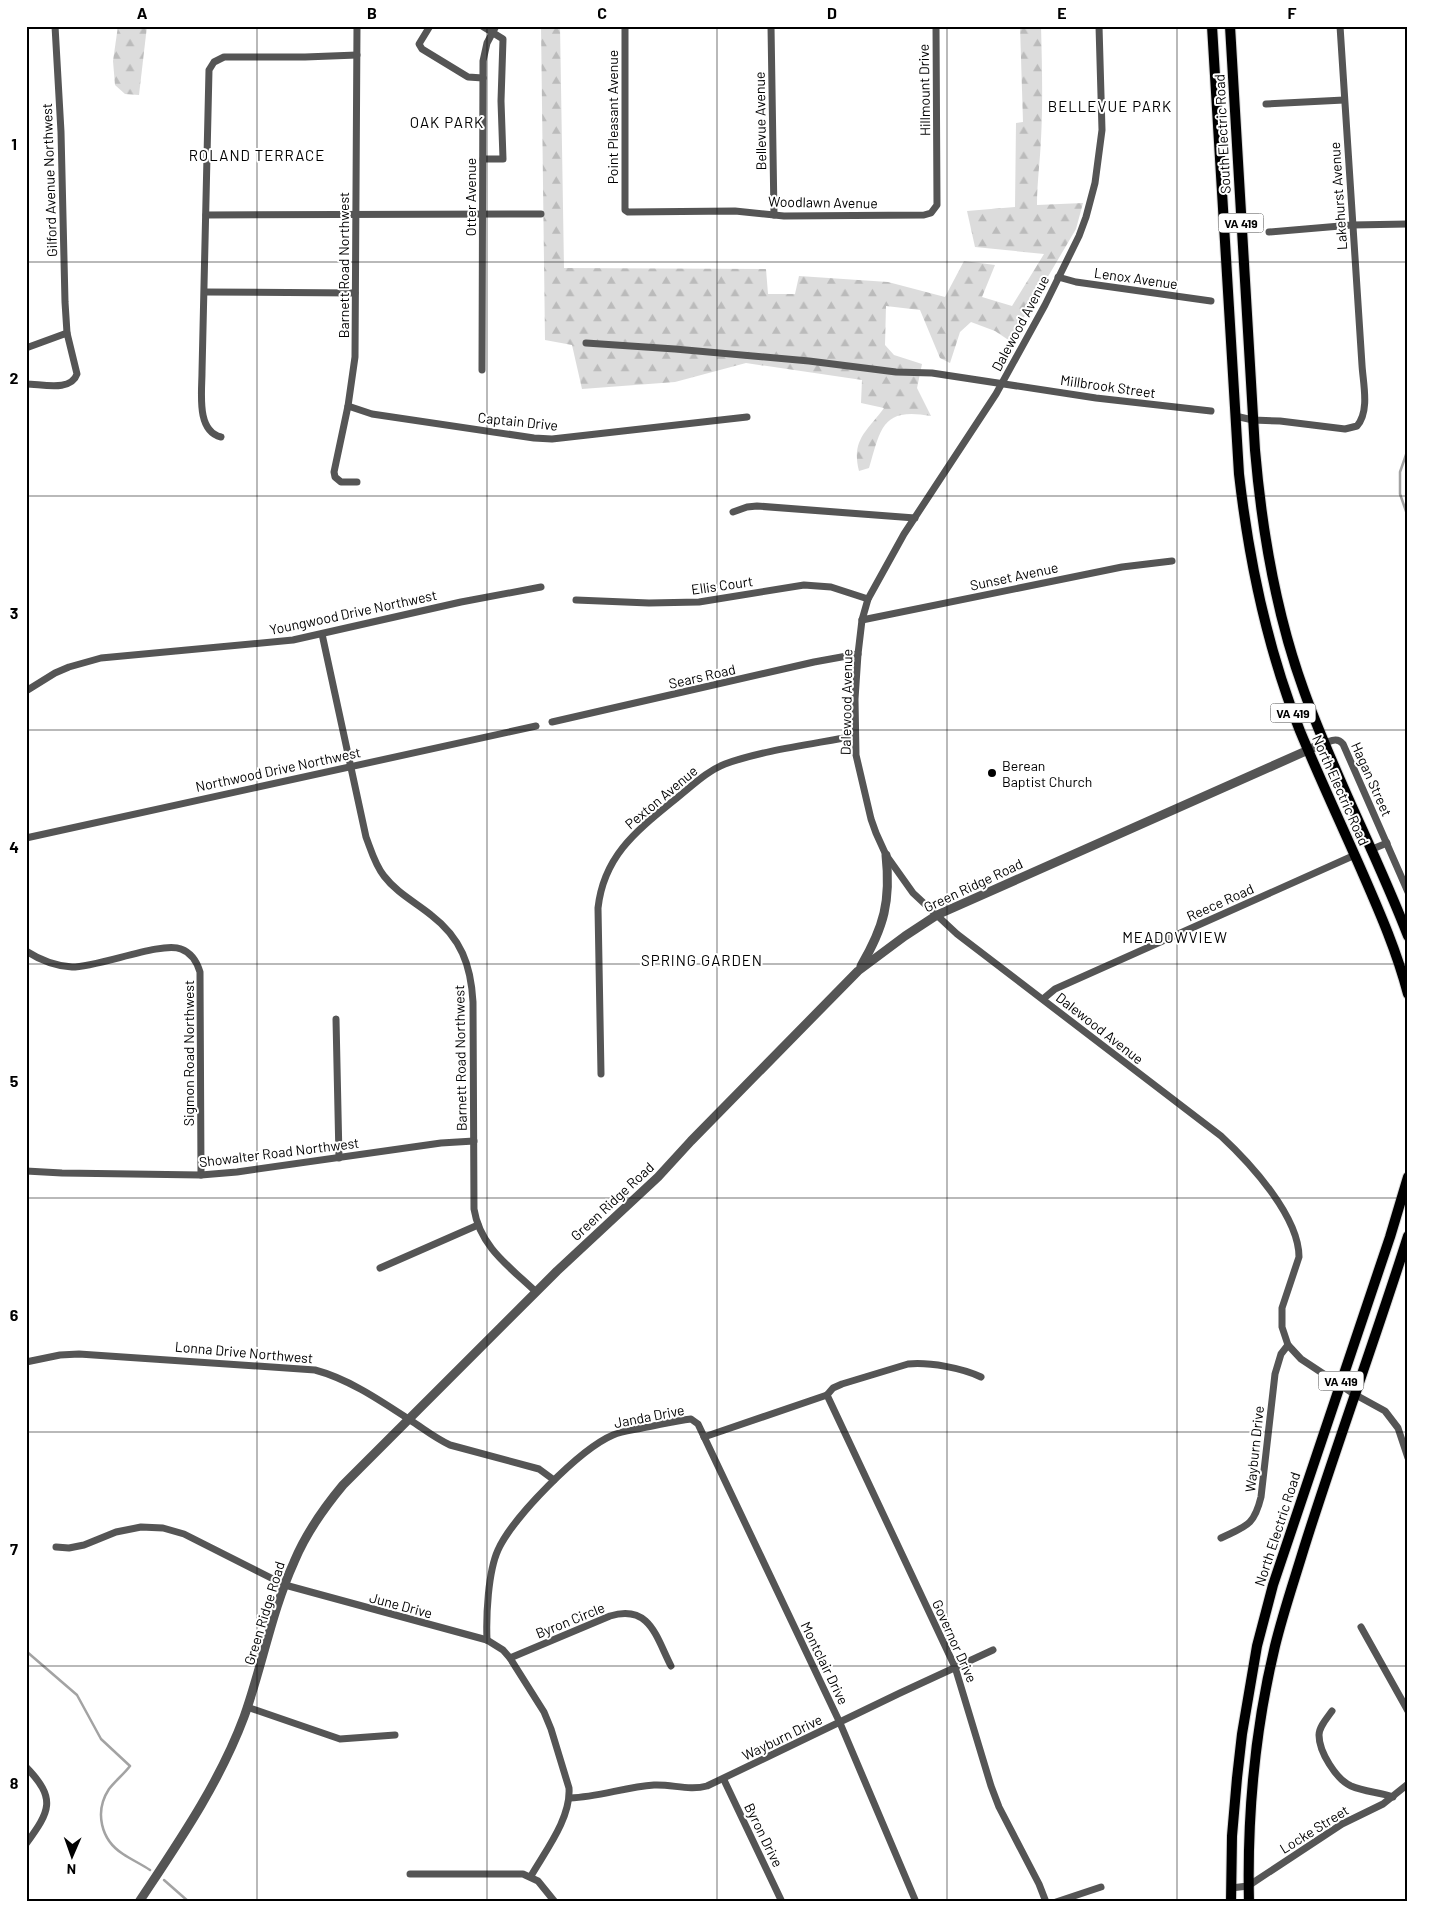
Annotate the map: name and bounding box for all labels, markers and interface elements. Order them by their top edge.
text: A [137,3,148,22]
text: B [367,3,377,22]
text: C [597,3,607,22]
text: D [827,3,837,22]
text: E [1057,3,1067,22]
text: F [1288,3,1297,22]
street label: Hillmount Drive [915,44,933,136]
street label: Point Pleasant Avenue [604,50,621,184]
street label: Bellevue Avenue [751,71,769,171]
street label: South Electric Road [1210,74,1234,194]
district label: BELLEVUE PARK [1048,97,1172,115]
street label: Gilford Avenue Northwest [38,103,60,257]
district label: OAK PARK [410,113,484,131]
text: 1 [11,134,17,153]
street label: Lakehurst Avenue [1326,141,1350,251]
district label: ROLAND TERRACE [189,146,325,164]
street label: Otter Avenue [462,158,479,236]
street label: Barnett Road Northwest [335,192,352,338]
street label: Woodlawn Avenue [768,193,878,211]
road number: VA 419 [1218,214,1264,232]
street label: Lenox Avenue [1093,264,1179,292]
street label: Dalewood Avenue [988,272,1052,374]
text: 2 [10,368,19,387]
street label: Millbrook Street [1059,371,1157,401]
street label: Captain Drive [477,408,559,434]
street label: Sunset Avenue [968,558,1060,594]
street label: Ellis Court [690,572,754,598]
street label: Youngwood Drive Northwest [268,586,438,638]
text: 3 [10,603,18,622]
street label: Dalewood Avenue [837,649,855,755]
street label: Sears Road [667,660,737,692]
road number: VA 419 [1270,704,1316,722]
street label: North Electric Road [1309,732,1373,848]
street label: Hagan Street [1348,739,1396,819]
street label: Northwood Drive Northwest [194,743,362,795]
place label: Berean Baptist Church [1002,757,1092,790]
street label: Pexton Avenue [621,762,701,832]
marker: Berean Baptist Church [986,767,998,779]
text: 4 [9,837,19,856]
street label: Green Ridge Road [921,855,1025,915]
street label: Reece Road [1184,880,1256,924]
district label: MEADOWVIEW [1122,928,1228,946]
district label: SPRING GARDEN [641,951,763,969]
street label: Sigmon Road Northwest [180,980,197,1126]
street label: Barnett Road Northwest [450,985,470,1131]
street label: Dalewood Avenue [1053,989,1147,1067]
text: 5 [10,1071,19,1090]
street label: Showalter Road Northwest [198,1134,360,1170]
street label: Green Ridge Road [567,1158,657,1244]
text: 6 [10,1305,19,1324]
street label: Lonna Drive Northwest [174,1337,314,1367]
road number: VA 419 [1318,1372,1364,1390]
street label: Janda Drive [612,1401,686,1431]
street label: Wayburn Drive [1241,1405,1267,1493]
street label: North Electric Road [1251,1470,1303,1588]
text: 7 [10,1539,18,1558]
street label: Green Ridge Road [240,1559,288,1667]
street label: June Drive [368,1588,434,1622]
street label: Governor Drive [929,1597,981,1685]
street label: Byron Circle [533,1598,607,1642]
street label: Montclair Drive [798,1619,852,1707]
street label: Wayburn Drive [739,1710,825,1764]
text: 8 [10,1773,19,1792]
street label: Byron Drive [741,1800,787,1870]
street label: Locke Street [1276,1801,1352,1857]
north arrow [48,1830,98,1880]
text: N [67,1861,76,1878]

